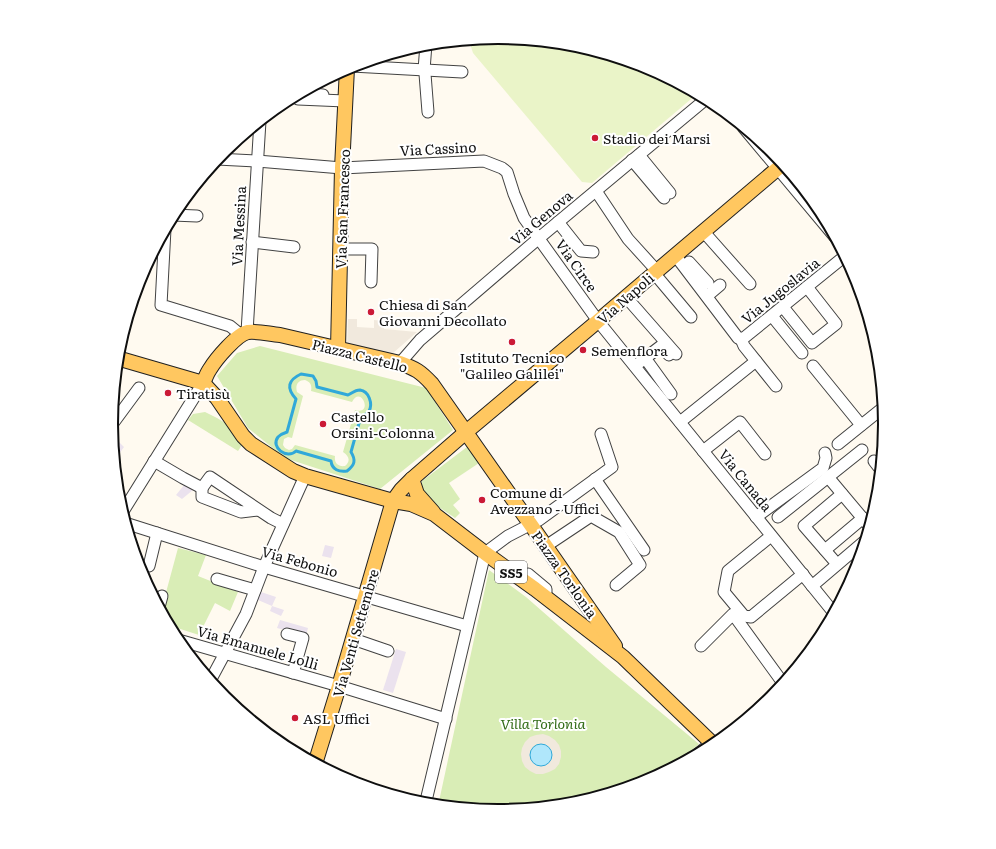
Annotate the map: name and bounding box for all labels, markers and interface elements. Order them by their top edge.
place label: Stadio dei Marsi [603,128,711,148]
marker: Stadio dei Marsi [590,133,600,143]
street label: Via Cassino [399,136,477,160]
street label: Via San Francesco [330,149,354,269]
street label: Via Messina [226,185,250,267]
street label: Via Genova [506,185,577,249]
street label: Via Circe [552,235,602,295]
street label: Via Jugoslavia [737,252,824,328]
street label: Via Napoli [592,267,658,328]
place label: Chiesa di San Giovanni Decollato [379,294,507,330]
marker: Chiesa di San Giovanni Decollato [366,307,376,317]
street label: Piazza Castello [310,333,410,377]
marker: Istituto Tecnico "Galileo Galilei" [507,337,517,347]
place label: Semenflora [591,340,668,360]
marker: Semenflora [578,345,588,355]
place label: Istituto Tecnico "Galileo Galilei" [459,347,565,383]
place label: Tiratisù [176,383,230,403]
marker: Tiratisù [163,388,173,398]
place label: Castello Orsini-Colonna [331,406,435,442]
marker: Castello Orsini-Colonna [318,419,328,429]
street label: Via Canada [715,445,778,516]
place label: Comune di Avezzano - Uffici [490,482,600,518]
marker: Comune di Avezzano - Uffici [477,495,487,505]
street label: Piazza Torlonia [527,526,603,622]
street label: Via Febonio [259,541,341,581]
road number: SS5 [495,561,527,583]
street label: Via Venti Settembre [327,567,383,699]
street label: Via Emanuele Lolli [195,620,321,674]
place label: ASL Uffici [303,708,370,728]
marker: ASL Uffici [290,713,300,723]
park label: Villa Torlonia [500,713,586,733]

